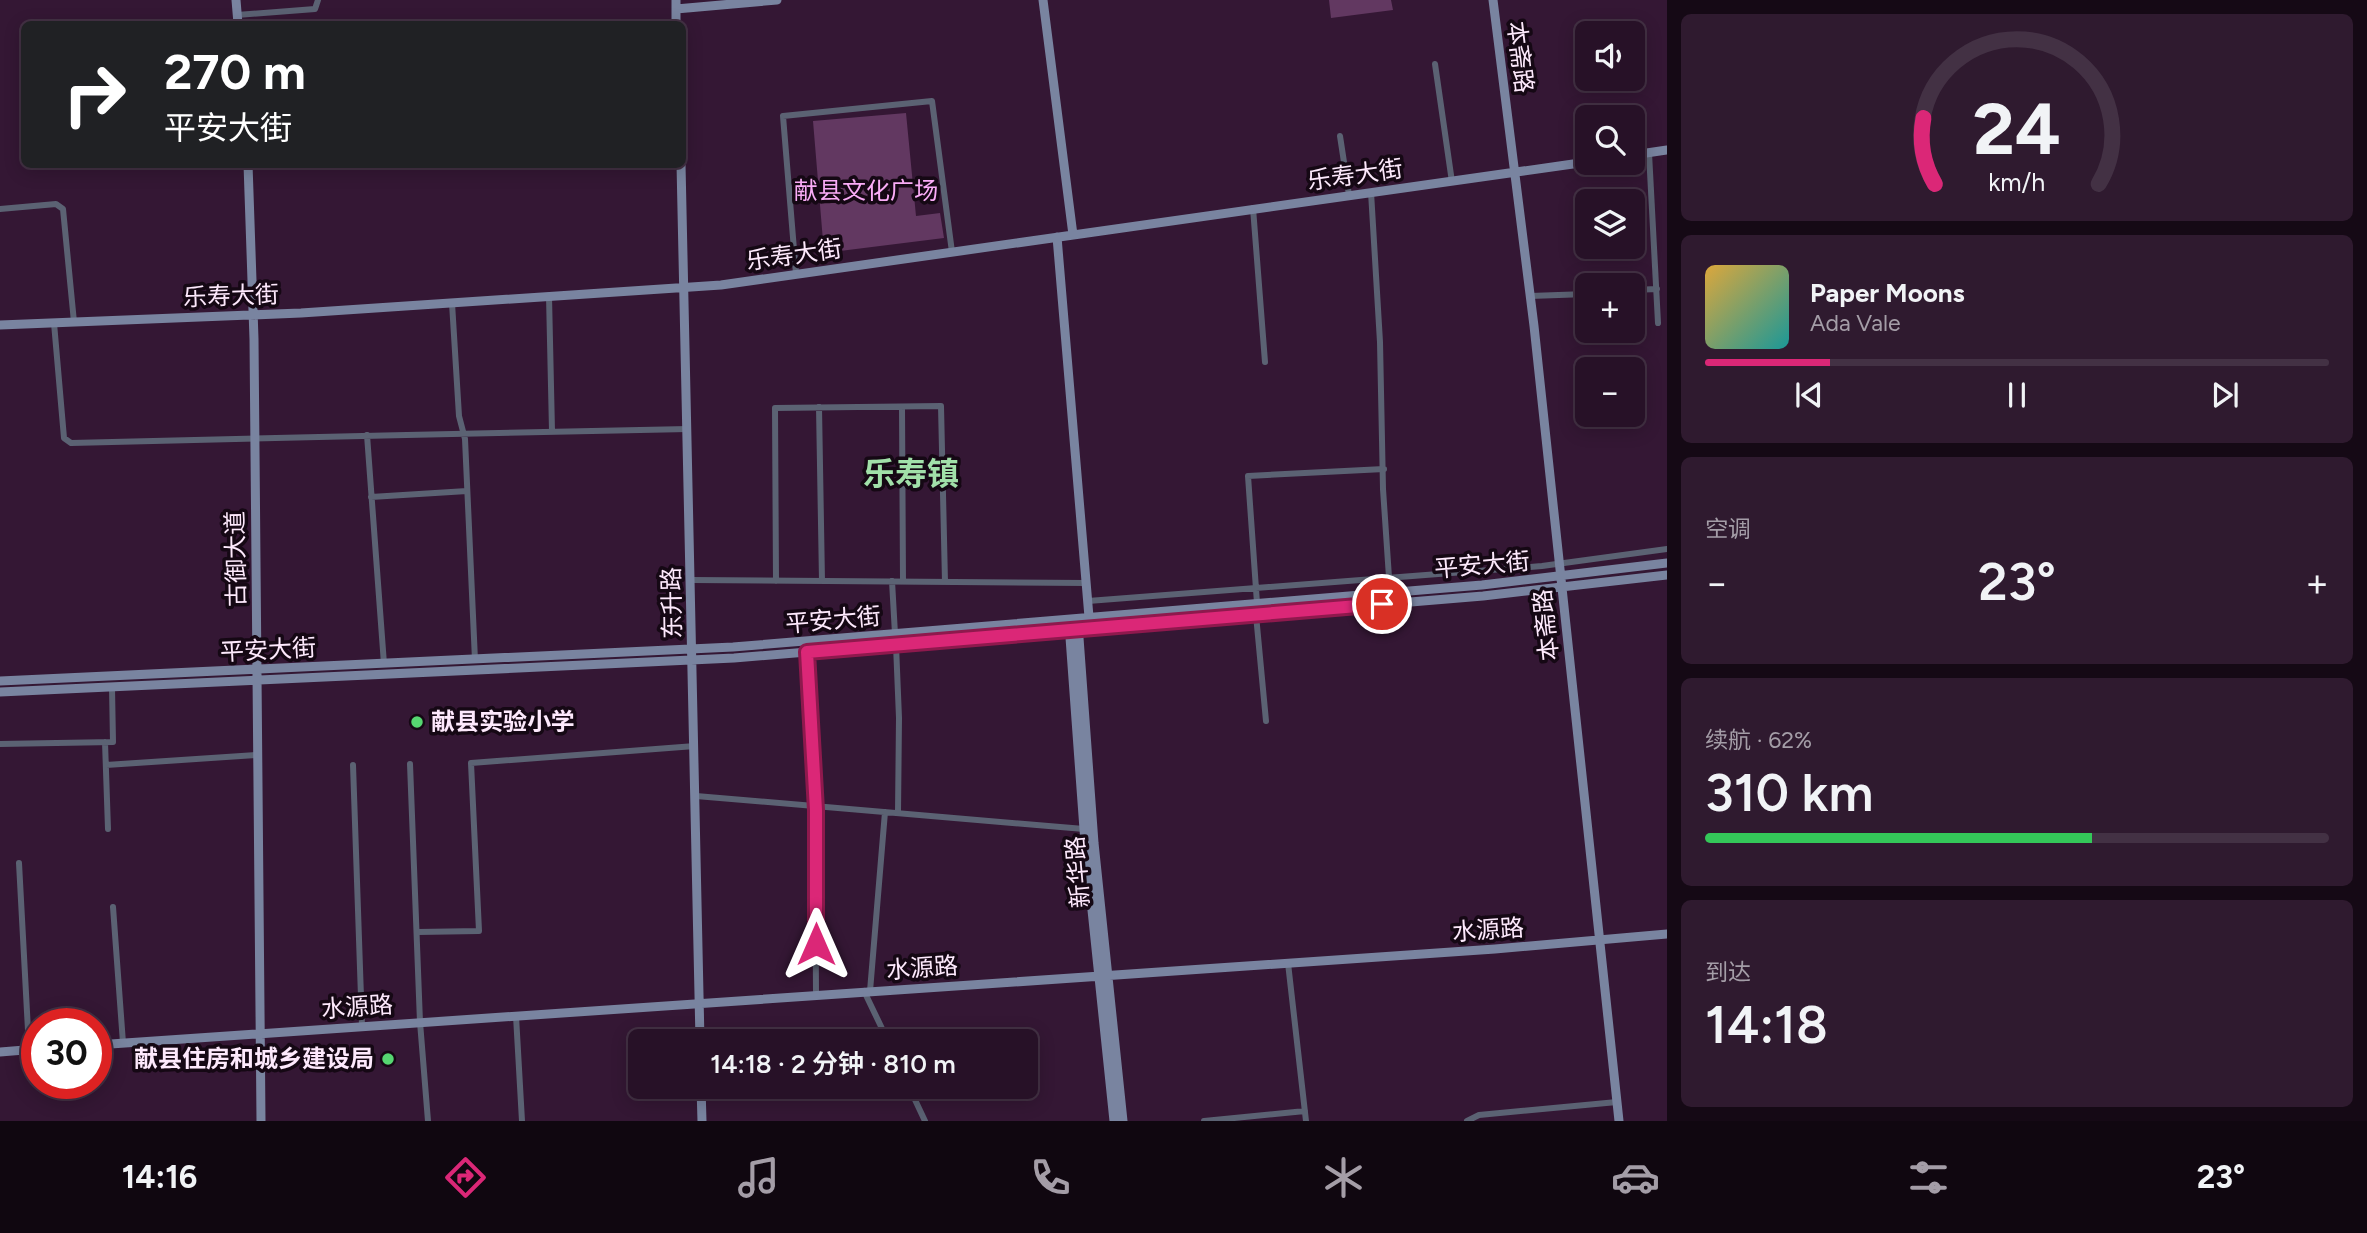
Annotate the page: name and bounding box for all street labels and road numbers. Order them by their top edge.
street label: 本斋路 [1502,19,1539,94]
street label: 乐寿大街 [1305,153,1404,196]
street label: 乐寿大街 [744,233,843,276]
street label: 乐寿大街 [183,279,279,312]
street label: 古御大道 [220,511,251,607]
street label: 平安大街 [1433,546,1531,583]
street label: 东升路 [656,567,687,639]
street label: 本斋路 [1527,588,1564,662]
street label: 平安大街 [784,601,882,638]
street label: 平安大街 [219,633,317,666]
street label: 新华路 [1060,835,1095,909]
street label: 水源路 [1451,913,1525,946]
street label: 水源路 [885,951,959,984]
street label: 水源路 [320,990,394,1023]

